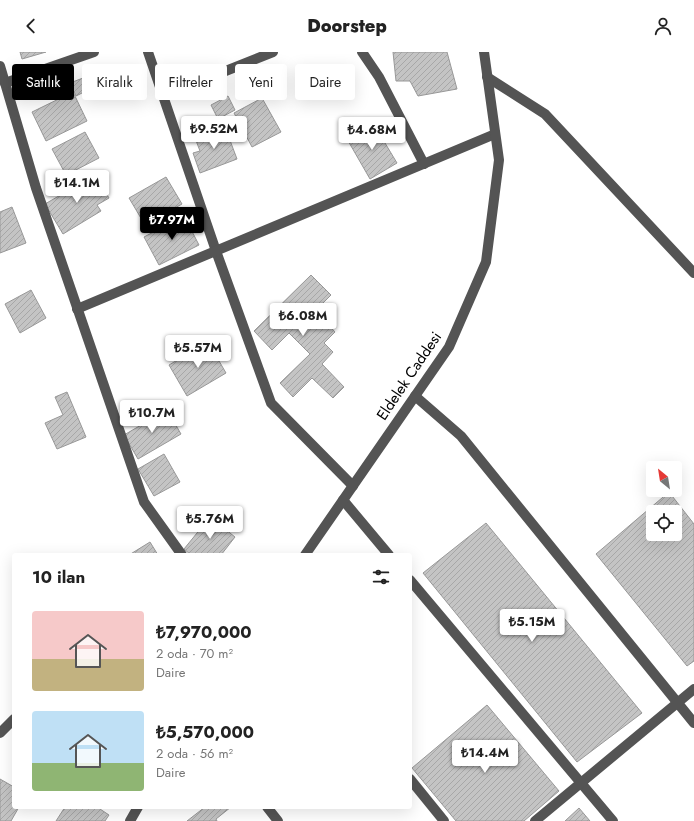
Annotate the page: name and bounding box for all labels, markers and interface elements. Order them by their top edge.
text: Doorstep [307,13,387,39]
icon: back [20,15,42,37]
icon: person [652,15,674,37]
chip: Satılık [12,64,74,100]
chip: Kiralık [82,64,147,100]
chip: Filtreler [155,64,227,100]
chip: Yeni [235,64,287,100]
chip: Daire [295,64,355,100]
pin: ₺9.52M [181,116,247,150]
pin: ₺4.68M [339,117,405,151]
text: ₺9.52M [190,119,238,138]
text: ₺4.68M [347,120,397,139]
pin: ₺14.1M [44,170,110,204]
text: ₺14.1M [54,173,100,192]
pin: ₺7.97M [139,207,205,241]
text: ₺7.97M [149,210,195,229]
pin: ₺6.08M [270,303,336,337]
text: ₺6.08M [279,306,327,325]
street label: Eldelek Caddesi [371,327,447,425]
pin: ₺5.57M [165,335,231,369]
text: ₺5.57M [174,338,222,357]
pin: ₺10.7M [119,400,185,434]
text: ₺10.7M [129,403,175,422]
north arrow [646,461,682,497]
map controls [646,461,682,541]
button: locate [646,505,682,541]
pin: ₺5.76M [177,506,243,540]
text: ₺5.76M [186,509,234,528]
text: 10 ilan [32,565,85,589]
icon: filters [370,566,392,588]
pin: ₺5.15M [499,609,565,643]
text: ₺5.15M [509,612,555,631]
text: ₺7,970,000 [156,620,251,644]
icon: home [64,627,112,675]
text: 2 oda · 70 m² [156,644,233,663]
text: Daire [156,663,185,682]
text: ₺5,570,000 [156,720,254,744]
icon: home [64,727,112,775]
pin: ₺14.4M [452,740,518,774]
text: ₺14.4M [461,743,509,762]
text: 2 oda · 56 m² [156,744,233,763]
text: Daire [156,763,185,782]

